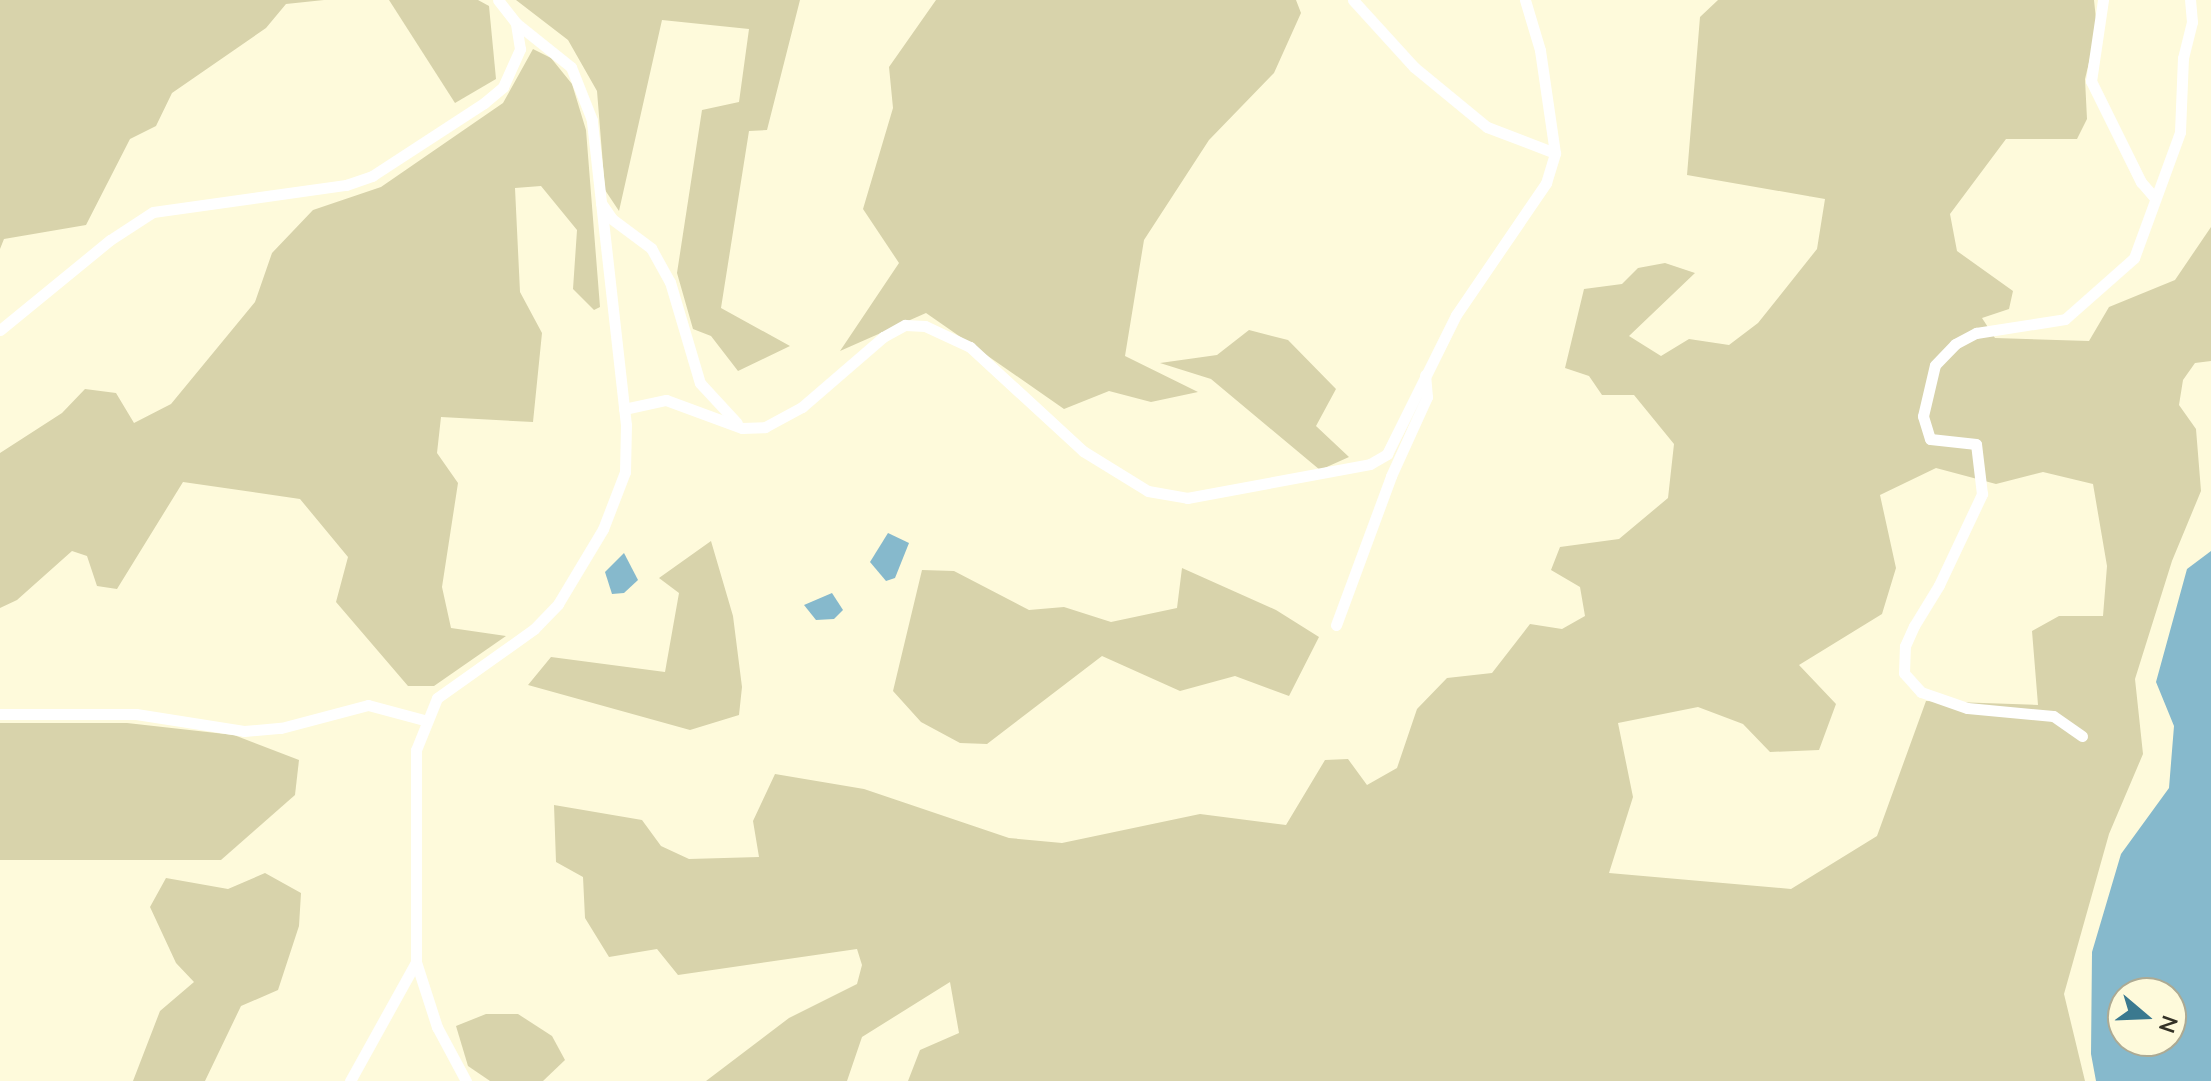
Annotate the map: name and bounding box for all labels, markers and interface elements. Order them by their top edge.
north arrow [2107,977,2187,1057]
text: N [2151,1011,2185,1037]

